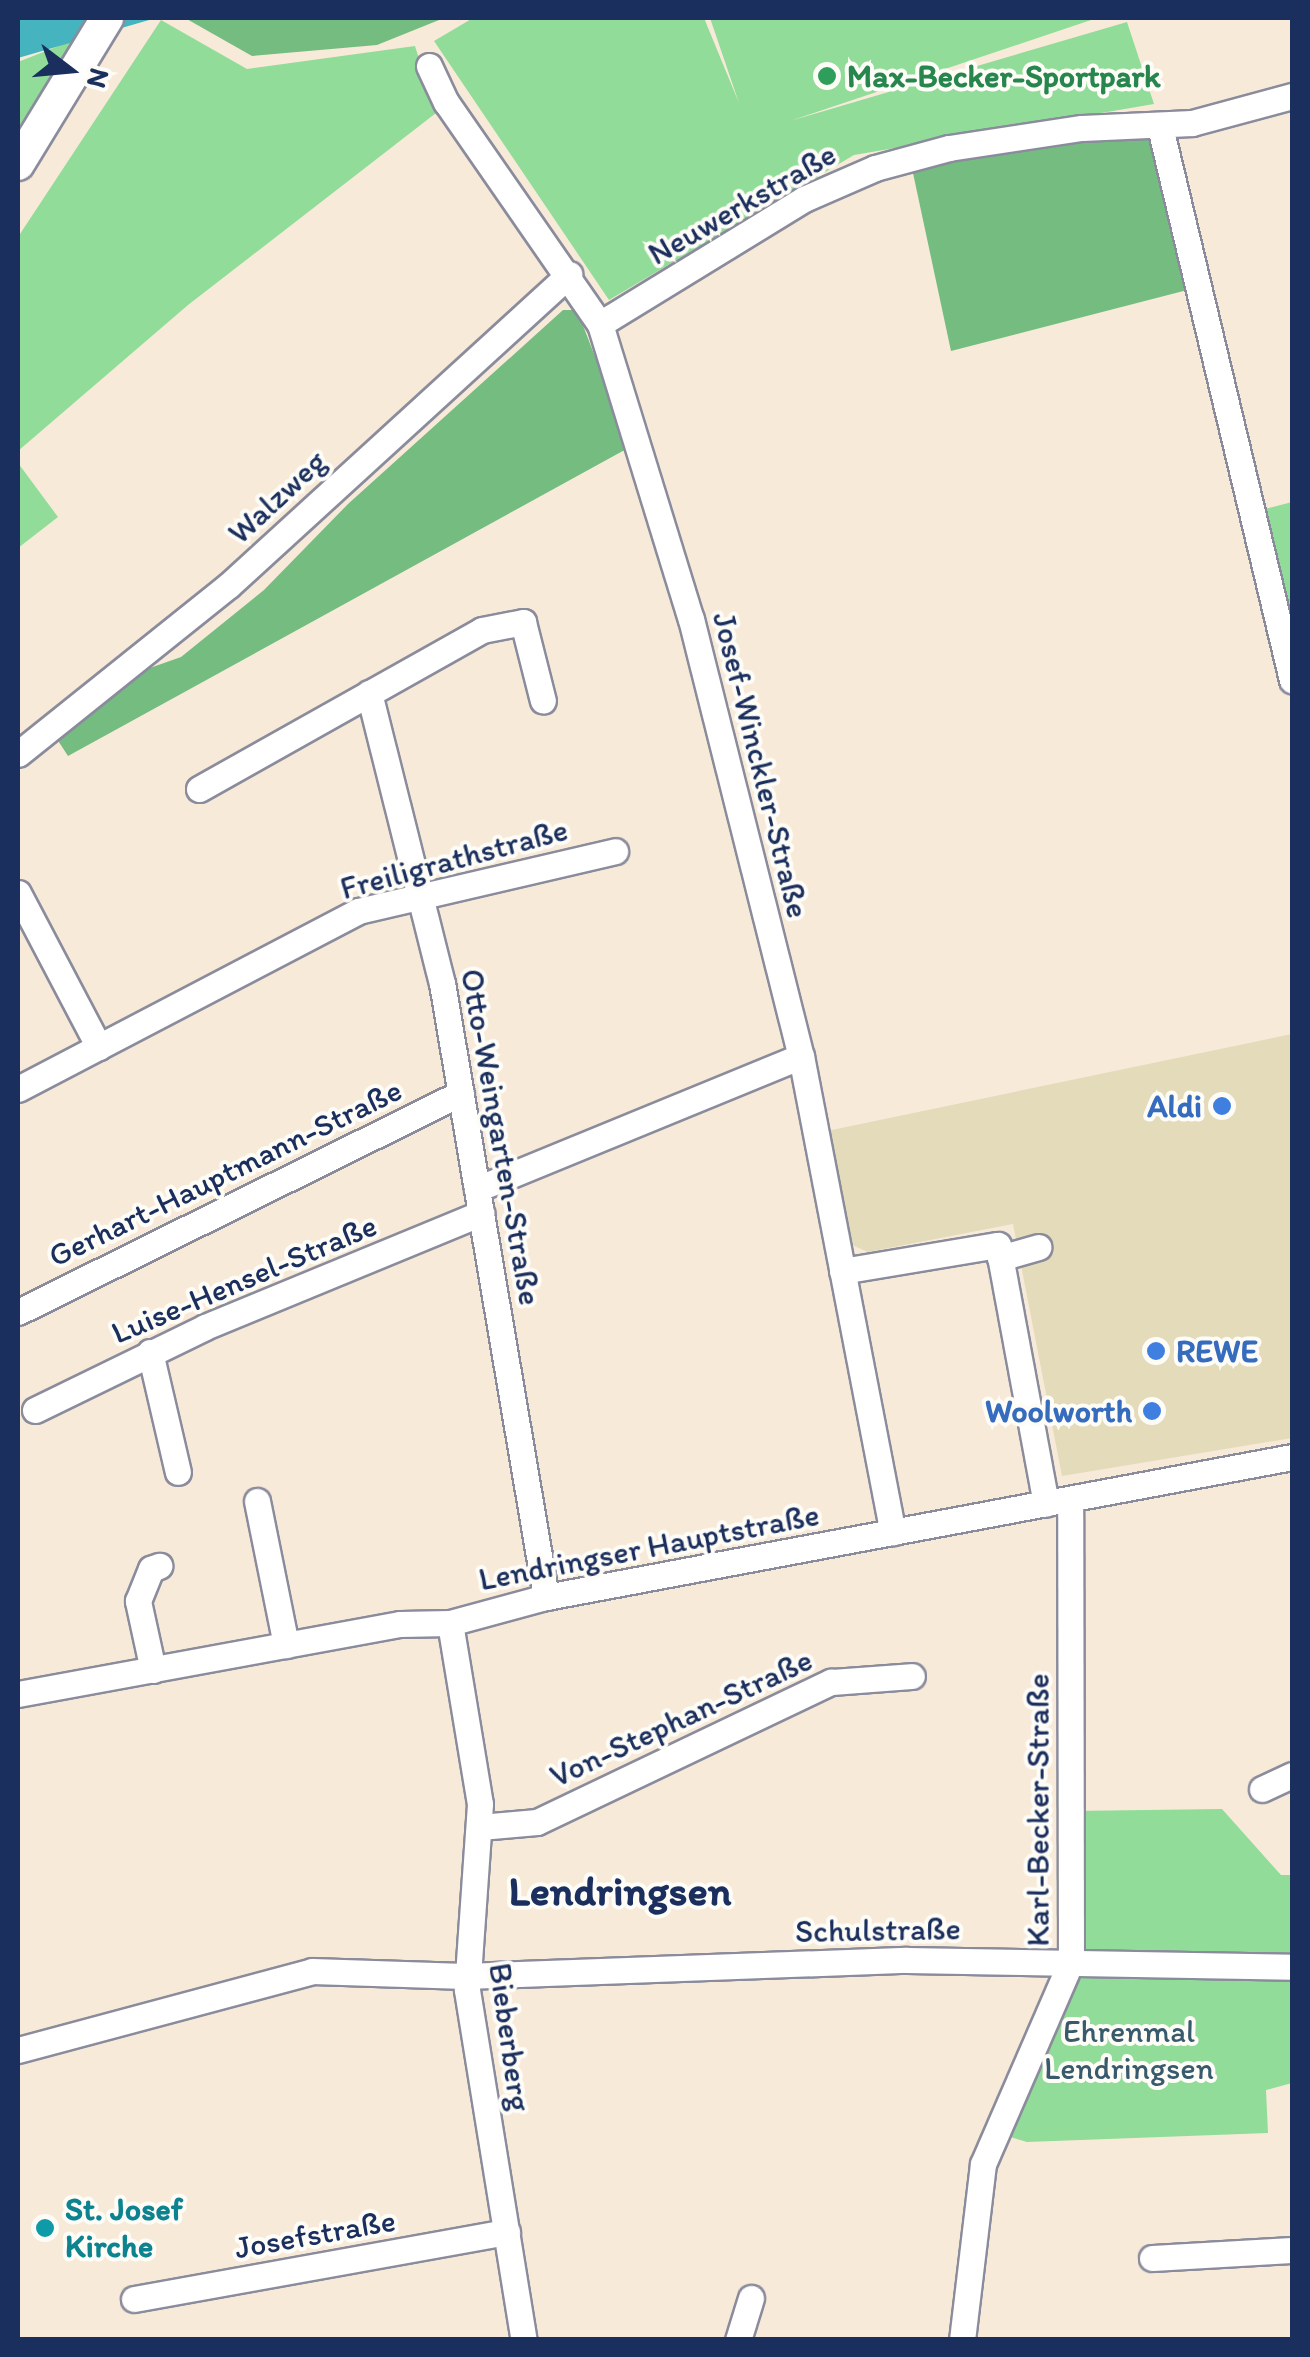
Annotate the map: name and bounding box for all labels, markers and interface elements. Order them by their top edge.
north arrow [20,20,120,120]
place label: Max-Becker-Sportpark [847,57,1161,95]
text: N [80,64,118,92]
marker: Max-Becker-Sportpark [816,65,838,87]
street label: Neuwerkstraße [641,135,843,273]
street label: Walzweg [220,442,334,552]
street label: Josef-Winckler-Straße [704,608,818,922]
street label: Freiligrathstraße [336,810,572,908]
street label: Otto-Weingarten-Straße [452,966,550,1308]
street label: Gerhart-Hauptmann-Straße [42,1071,408,1275]
place label: Aldi [1147,1087,1202,1125]
marker: Aldi [1211,1095,1233,1117]
street label: Luise-Hensel-Straße [106,1206,382,1352]
place label: REWE [1176,1332,1258,1370]
marker: REWE [1145,1340,1167,1362]
place label: Woolworth [985,1392,1132,1430]
marker: Woolworth [1141,1400,1163,1422]
street label: Lendringser Hauptstraße [475,1495,823,1599]
street label: Von-Stephan-Straße [544,1640,818,1796]
street label: Karl-Becker-Straße [1019,1673,1057,1947]
district label: Lendringsen [509,1866,731,1916]
street label: Schulstraße [795,1909,961,1951]
street label: Bieberberg [481,1960,539,2114]
park label: Ehrenmal Lendringsen [1044,2013,1214,2088]
place label: St. Josef Kirche [65,2191,183,2266]
street label: Josefstraße [231,2201,399,2267]
marker: St. Josef Kirche [34,2217,56,2239]

